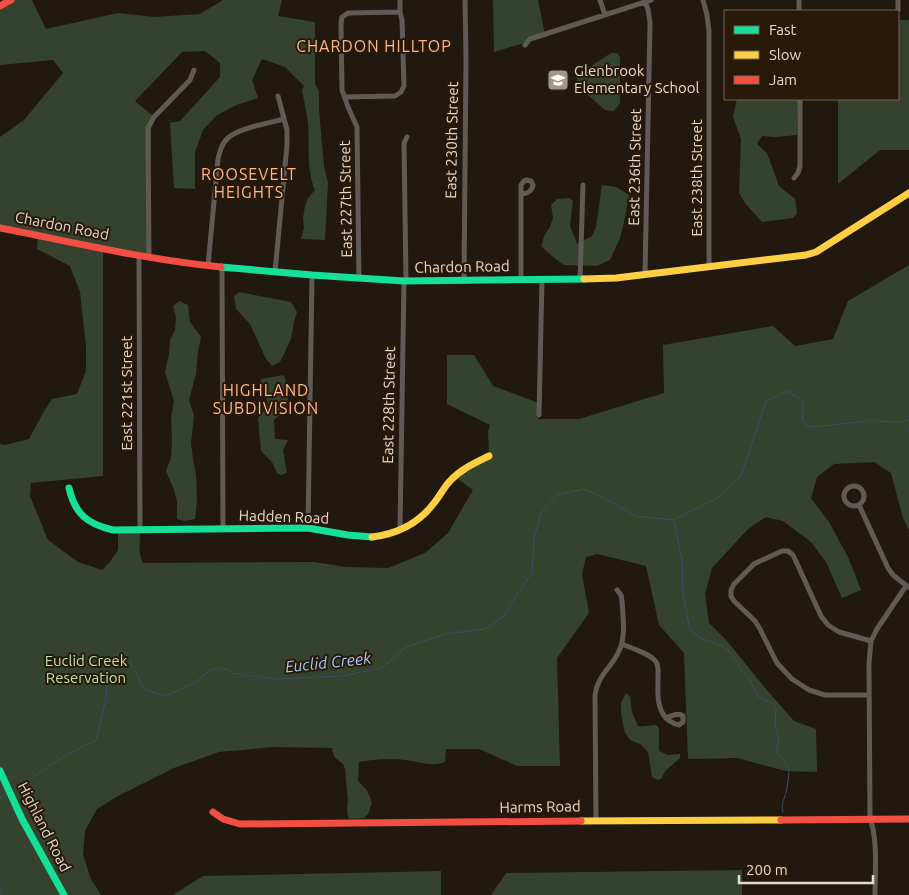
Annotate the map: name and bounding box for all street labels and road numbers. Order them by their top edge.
street label: East 230th Street [442,81,461,199]
street label: East 236th Street [625,108,644,226]
street label: East 238th Street [688,119,705,237]
street label: East 227th Street [336,140,355,258]
street label: Chardon Road [14,208,110,243]
street label: Chardon Road [414,257,510,276]
street label: East 221st Street [118,335,135,451]
street label: East 228th Street [379,346,398,464]
street label: Hadden Road [238,506,330,527]
street label: Highland Road [15,779,74,874]
street label: Harms Road [499,797,581,816]

